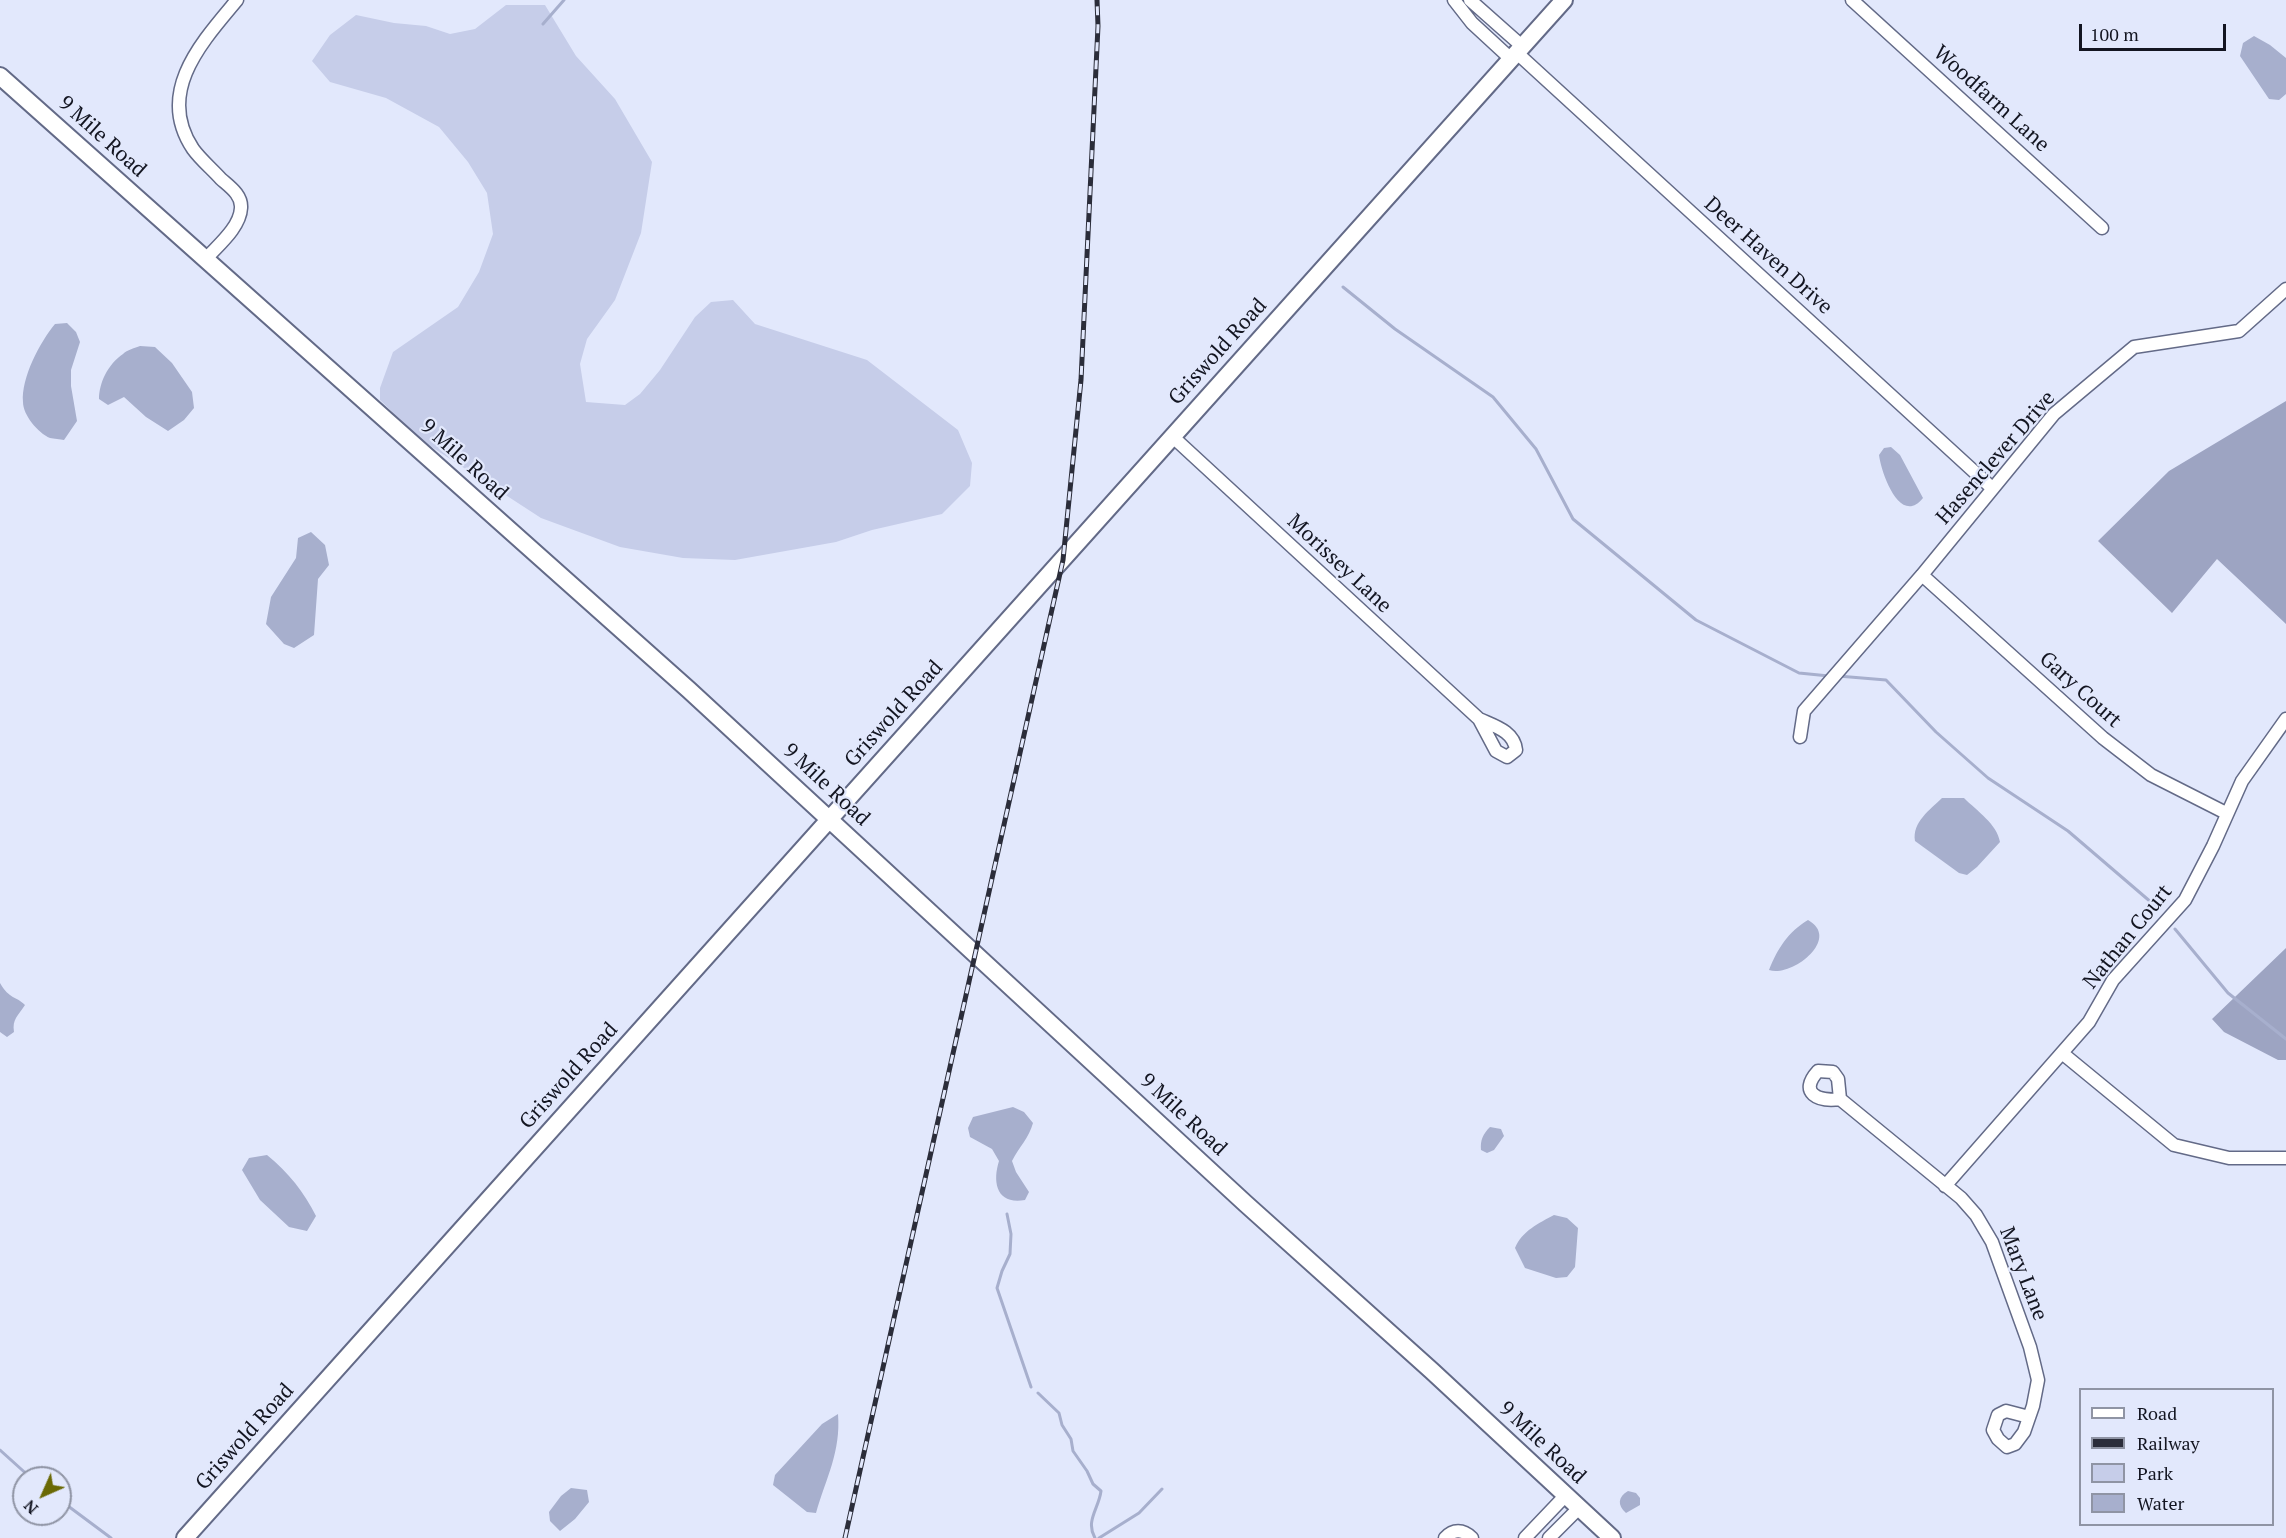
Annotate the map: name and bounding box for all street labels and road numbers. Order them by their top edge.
street label: Woodfarm Lane [1928,40,2054,158]
street label: 9 Mile Road [53,91,151,183]
street label: Deer Haven Drive [1699,192,1837,320]
street label: Griswold Road [1164,294,1272,410]
street label: Hasenclever Drive [1931,386,2061,530]
street label: 9 Mile Road [415,414,513,506]
street label: Morissey Lane [1282,509,1396,619]
street label: Gary Court [2034,647,2126,733]
street label: Griswold Road [840,656,948,772]
street label: 9 Mile Road [777,738,875,832]
street label: Nathan Court [2078,880,2178,994]
street label: Griswold Road [515,1018,623,1134]
street label: 9 Mile Road [1134,1068,1232,1162]
street label: Mary Lane [1994,1224,2052,1324]
street label: Griswold Road [191,1379,299,1495]
street label: 9 Mile Road [1493,1396,1591,1490]

